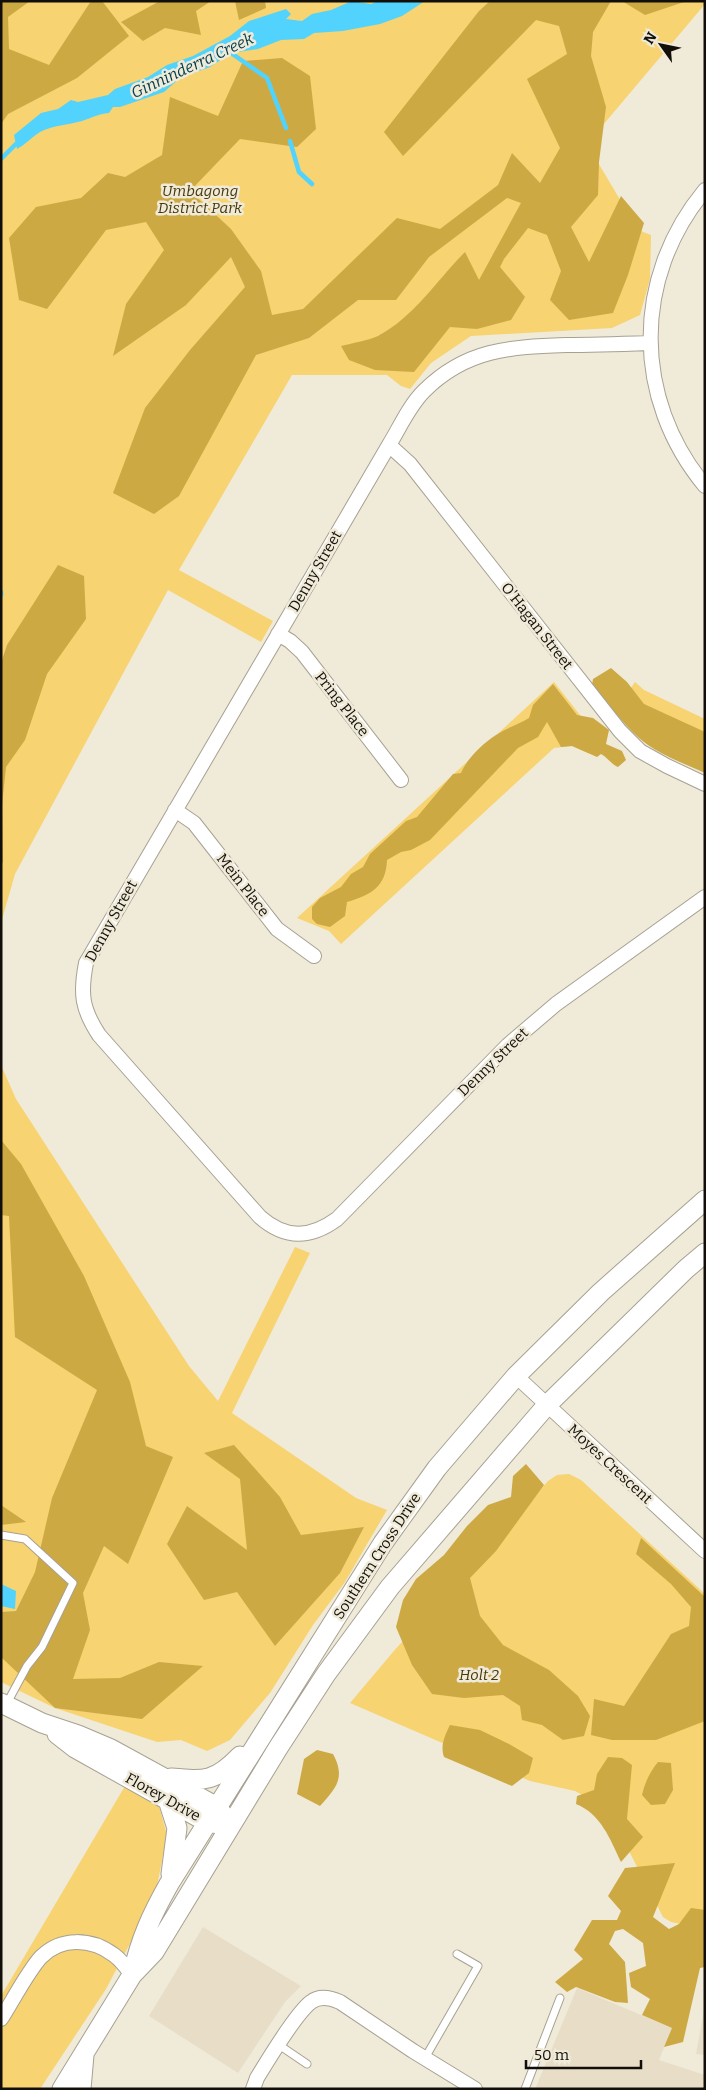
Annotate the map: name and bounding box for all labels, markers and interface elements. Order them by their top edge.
north arrow [636,20,686,70]
water label: Ginninderra Creek [128,29,257,102]
text: N [640,29,661,47]
park label: Umbagong District Park [158,182,243,217]
street label: Denny Street [285,527,346,615]
street label: O'Hagan Street [497,579,577,674]
street label: Pring Place [311,668,373,740]
street label: Mein Place [213,850,273,920]
street label: Denny Street [81,876,141,965]
street label: Denny Street [454,1024,532,1100]
street label: Moyes Crescent [564,1420,656,1508]
street label: Southern Cross Drive [329,1489,425,1623]
park label: Holt 2 [459,1666,499,1684]
street label: Florey Drive [122,1769,204,1825]
scale bar [526,2038,641,2070]
text: 50 m [534,2046,570,2064]

